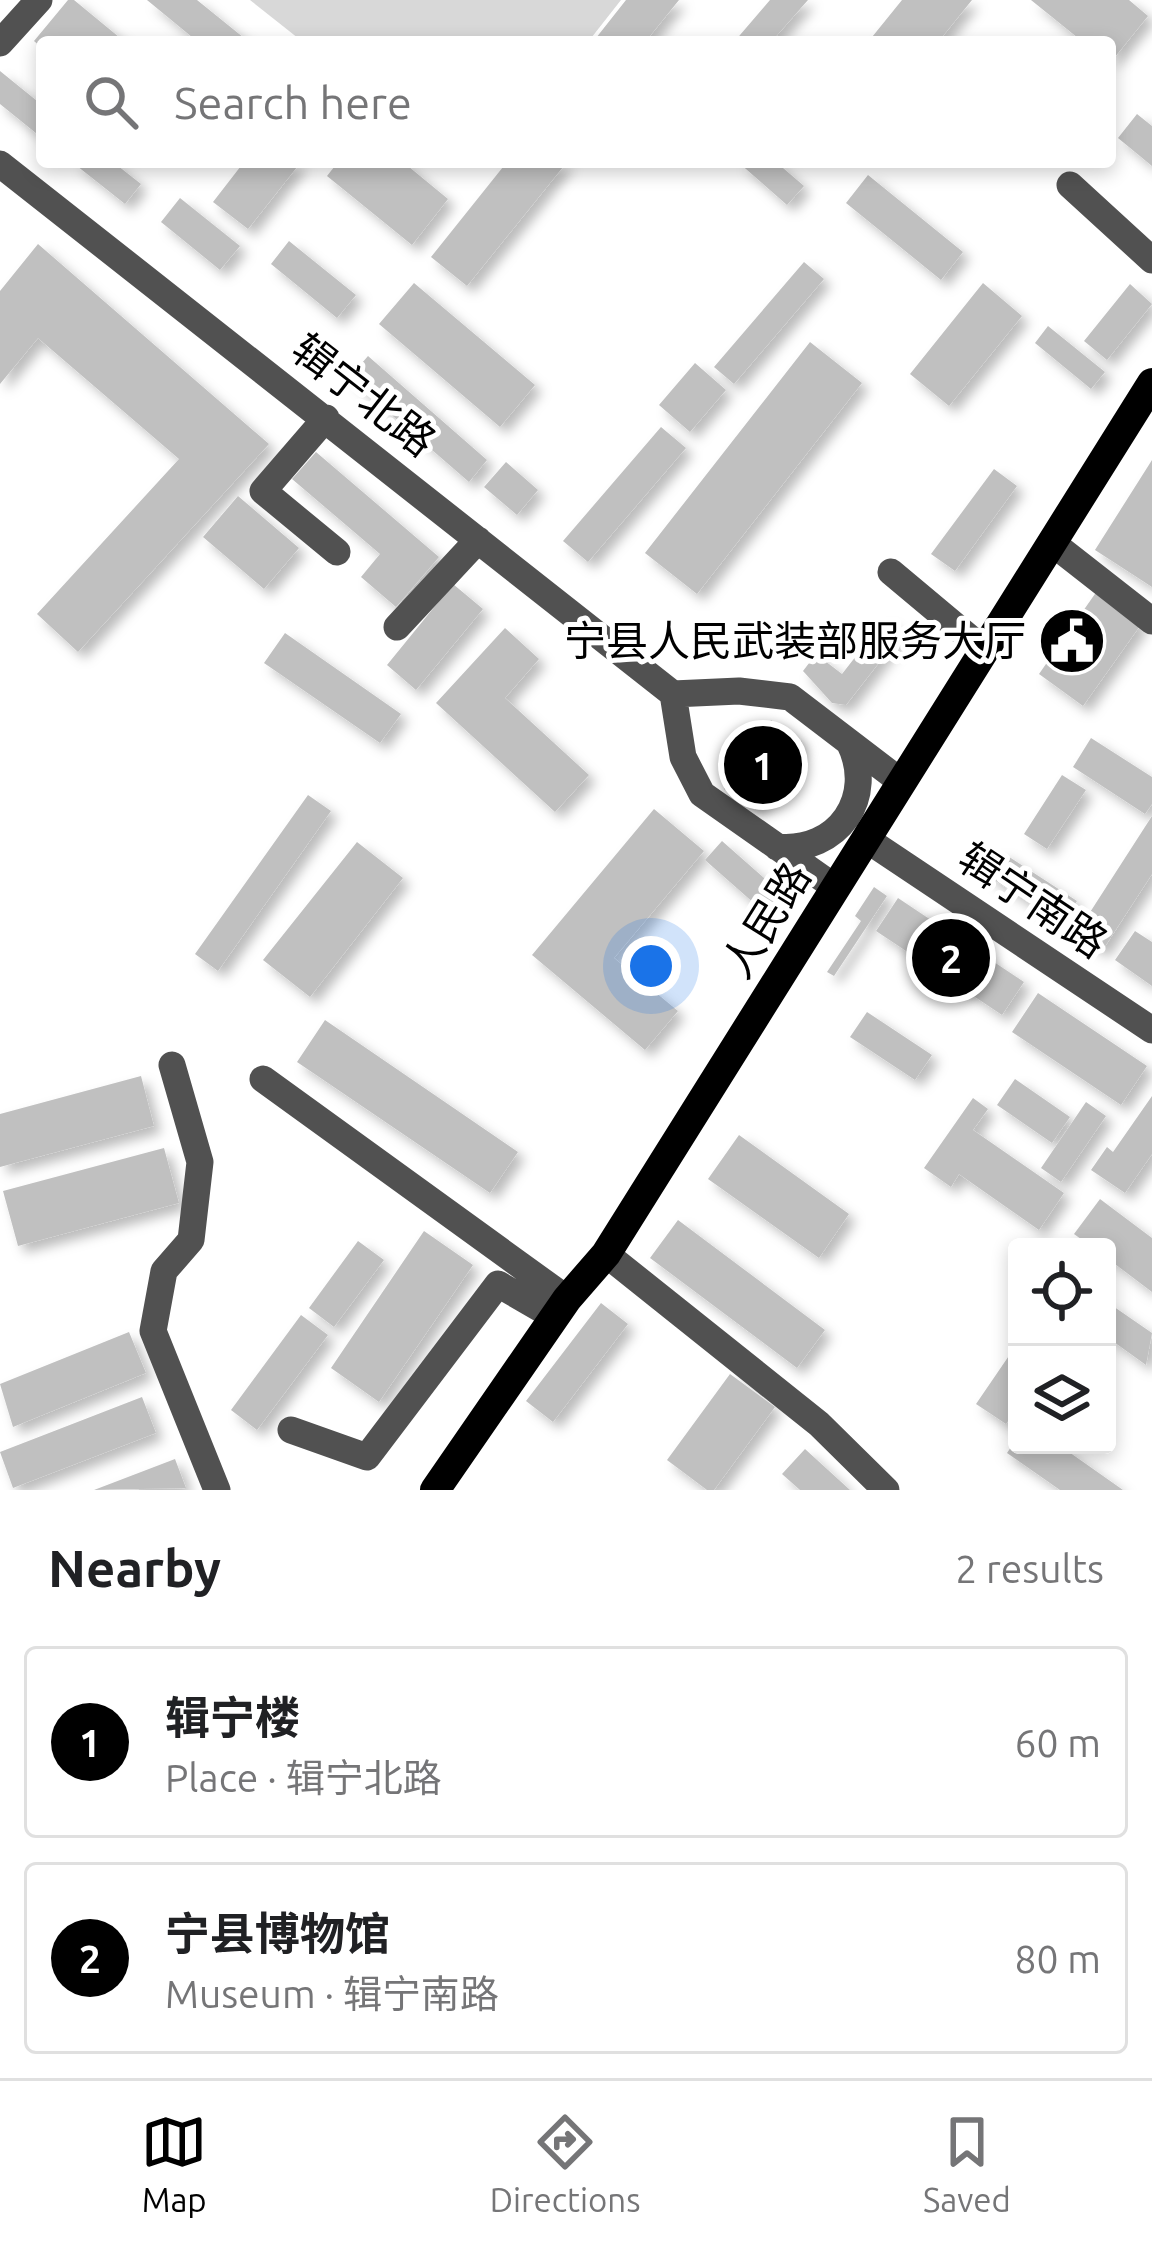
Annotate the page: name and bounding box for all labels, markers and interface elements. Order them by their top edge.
search box [36,36,1116,168]
icon: search [78,69,144,135]
text: Search here [174,77,412,128]
street label: 辑宁北路 [284,324,445,465]
public building icon: 宁县人民武装部服务大厅 [1037,606,1107,676]
place label: 宁县人民武装部服务大厅 [564,617,1026,664]
pin: 1 [724,720,802,810]
street label: 辑宁南路 [950,833,1116,966]
street label: 人民路 [712,854,819,986]
pin: 2 [912,913,990,1003]
your location [621,936,681,996]
map controls [1008,1238,1116,1454]
button: locate [1008,1238,1116,1346]
button: layers [1008,1346,1116,1454]
text: Nearby [48,1539,221,1597]
text: 2 results [955,1547,1104,1590]
text: 辑宁楼 [165,1692,300,1743]
text: 1 [79,1721,101,1764]
text: 60 m [1014,1721,1101,1764]
text: Place · 辑宁北路 [165,1756,442,1799]
text: 宁县博物馆 [165,1908,390,1959]
text: 2 [79,1937,101,1980]
text: 80 m [1014,1937,1101,1980]
text: Museum · 辑宁南路 [165,1972,499,2015]
tab: Map [141,2109,207,2218]
tab: Directions [490,2109,640,2218]
tab: Saved [923,2109,1011,2218]

